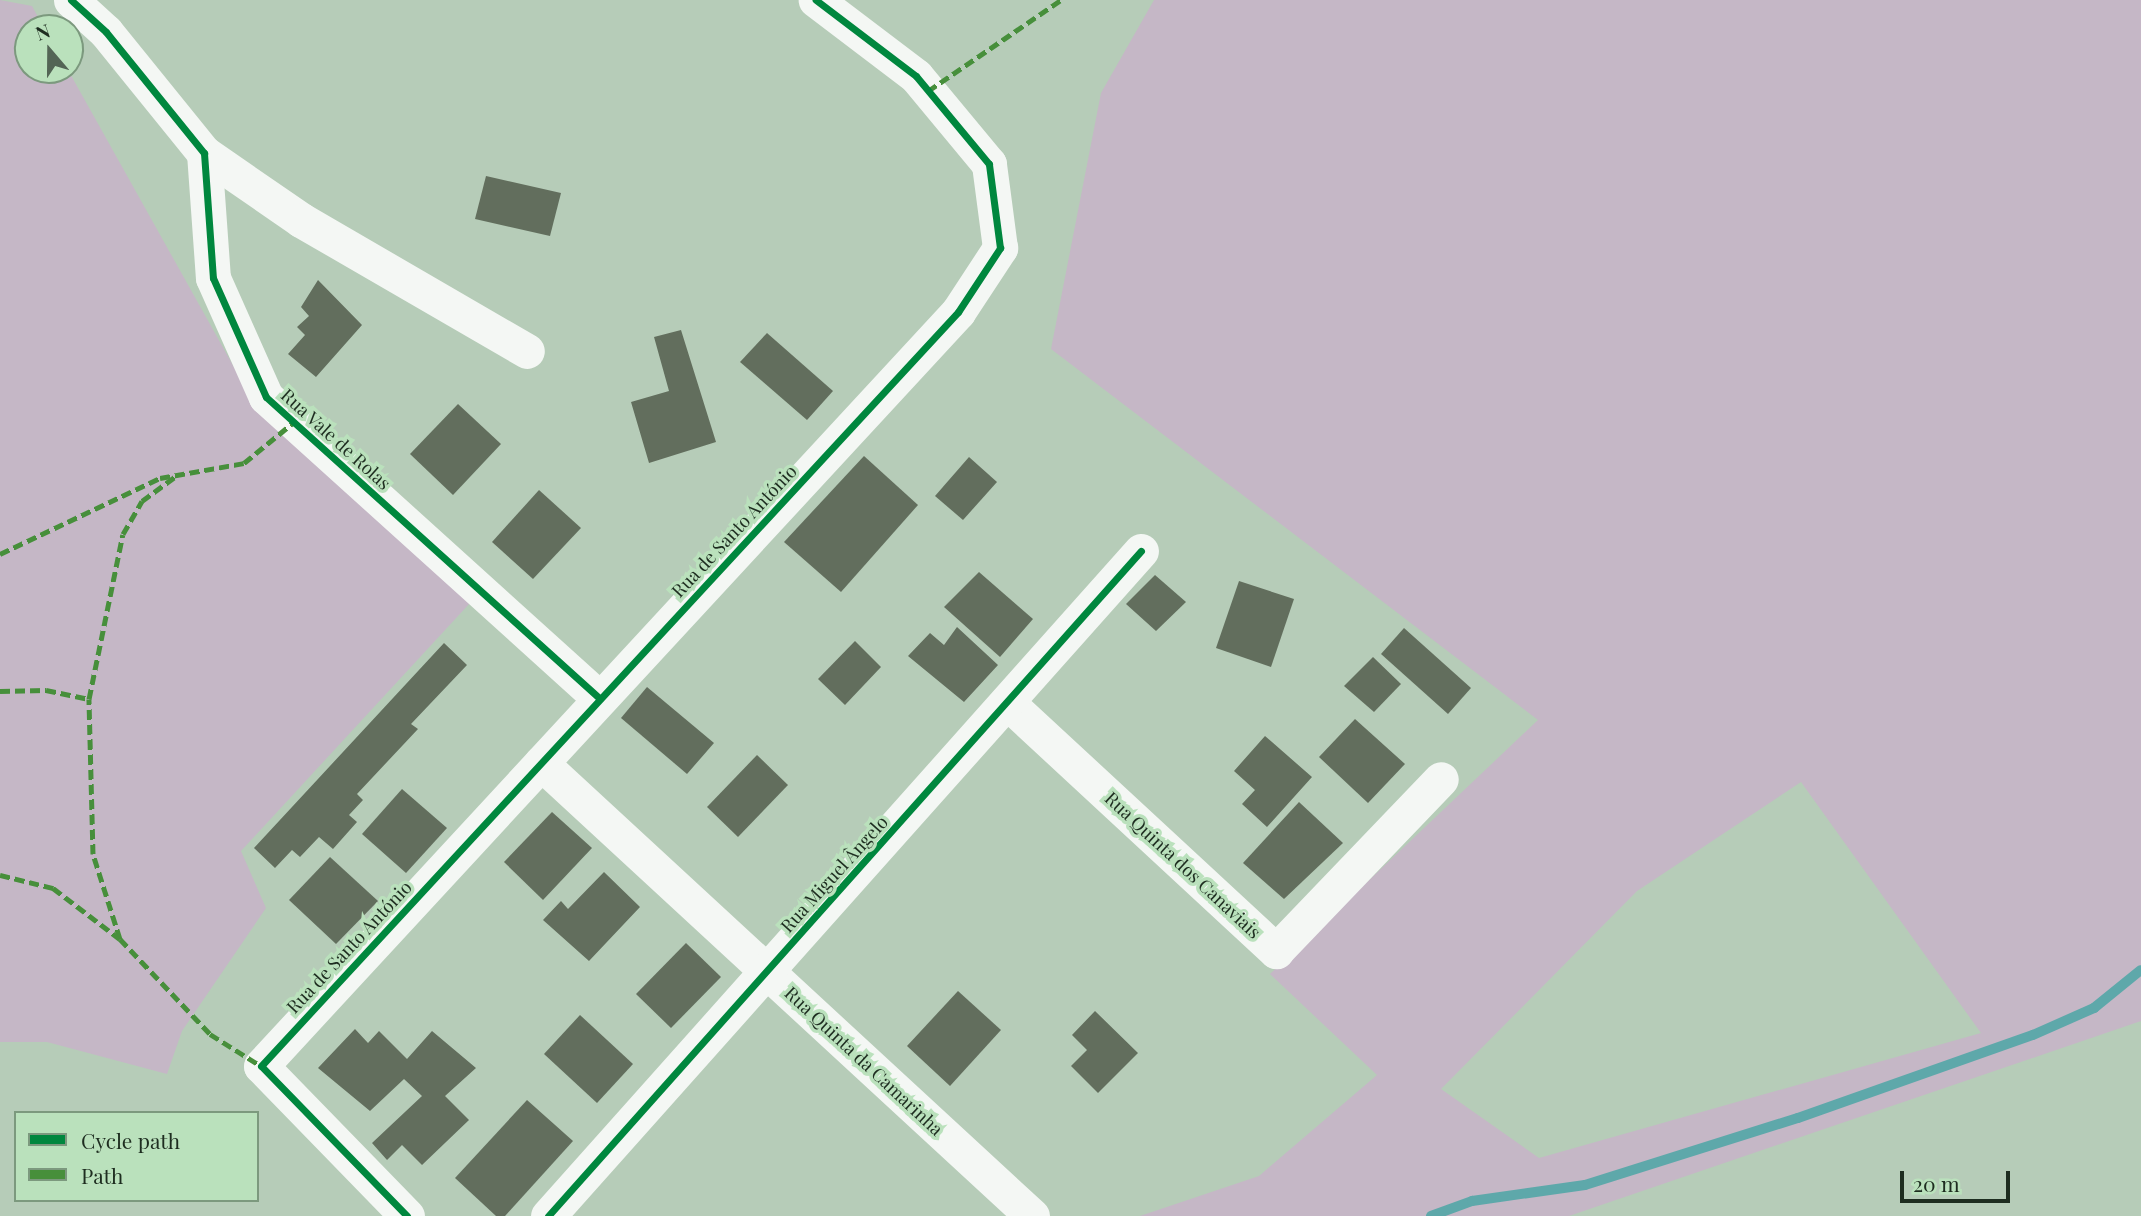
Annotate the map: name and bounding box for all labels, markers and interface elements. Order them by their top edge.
north arrow [14,14,84,84]
text: N [32,17,53,46]
street label: Rua Vale de Rolas [276,384,396,494]
street label: Rua de Santo António [667,460,801,602]
street label: Rua Quinta dos Canaviais [1101,787,1265,943]
street label: Rua Miguel Ângelo [776,811,892,937]
street label: Rua de Santo António [282,876,416,1018]
street label: Rua Quinta da Camarinha [780,982,948,1140]
legend [14,1111,259,1202]
text: Cycle path [81,1126,180,1154]
scale bar [1903,1156,2013,1200]
text: Path [81,1161,123,1189]
text: 20 m [1913,1169,1960,1197]

